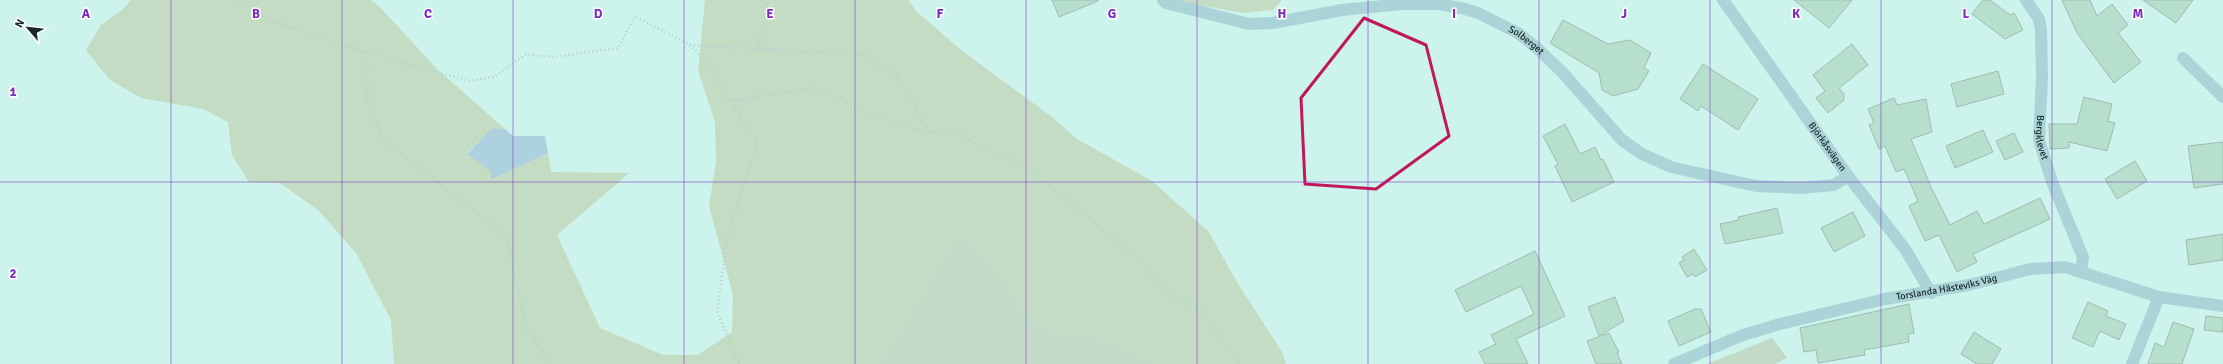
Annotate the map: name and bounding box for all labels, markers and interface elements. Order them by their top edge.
text: A [82,6,91,22]
text: B [252,6,260,22]
text: C [424,6,432,22]
text: D [594,6,603,22]
text: E [766,6,774,22]
text: F [937,6,944,22]
text: G [1108,6,1116,22]
text: H [1278,6,1286,22]
text: I [1452,6,1456,22]
text: J [1621,6,1627,22]
text: K [1792,6,1800,22]
text: L [1963,6,1970,22]
text: M [2133,6,2144,22]
north arrow [8,8,48,48]
text: N [12,17,27,30]
street label: Solberget [1506,23,1547,58]
text: 1 [9,84,17,100]
street label: Bergklevet [2033,115,2051,162]
street label: Björkåsvägen [1806,120,1849,174]
text: 2 [9,266,17,282]
street label: Torslanda Hästeviks Väg [1895,272,1998,303]

